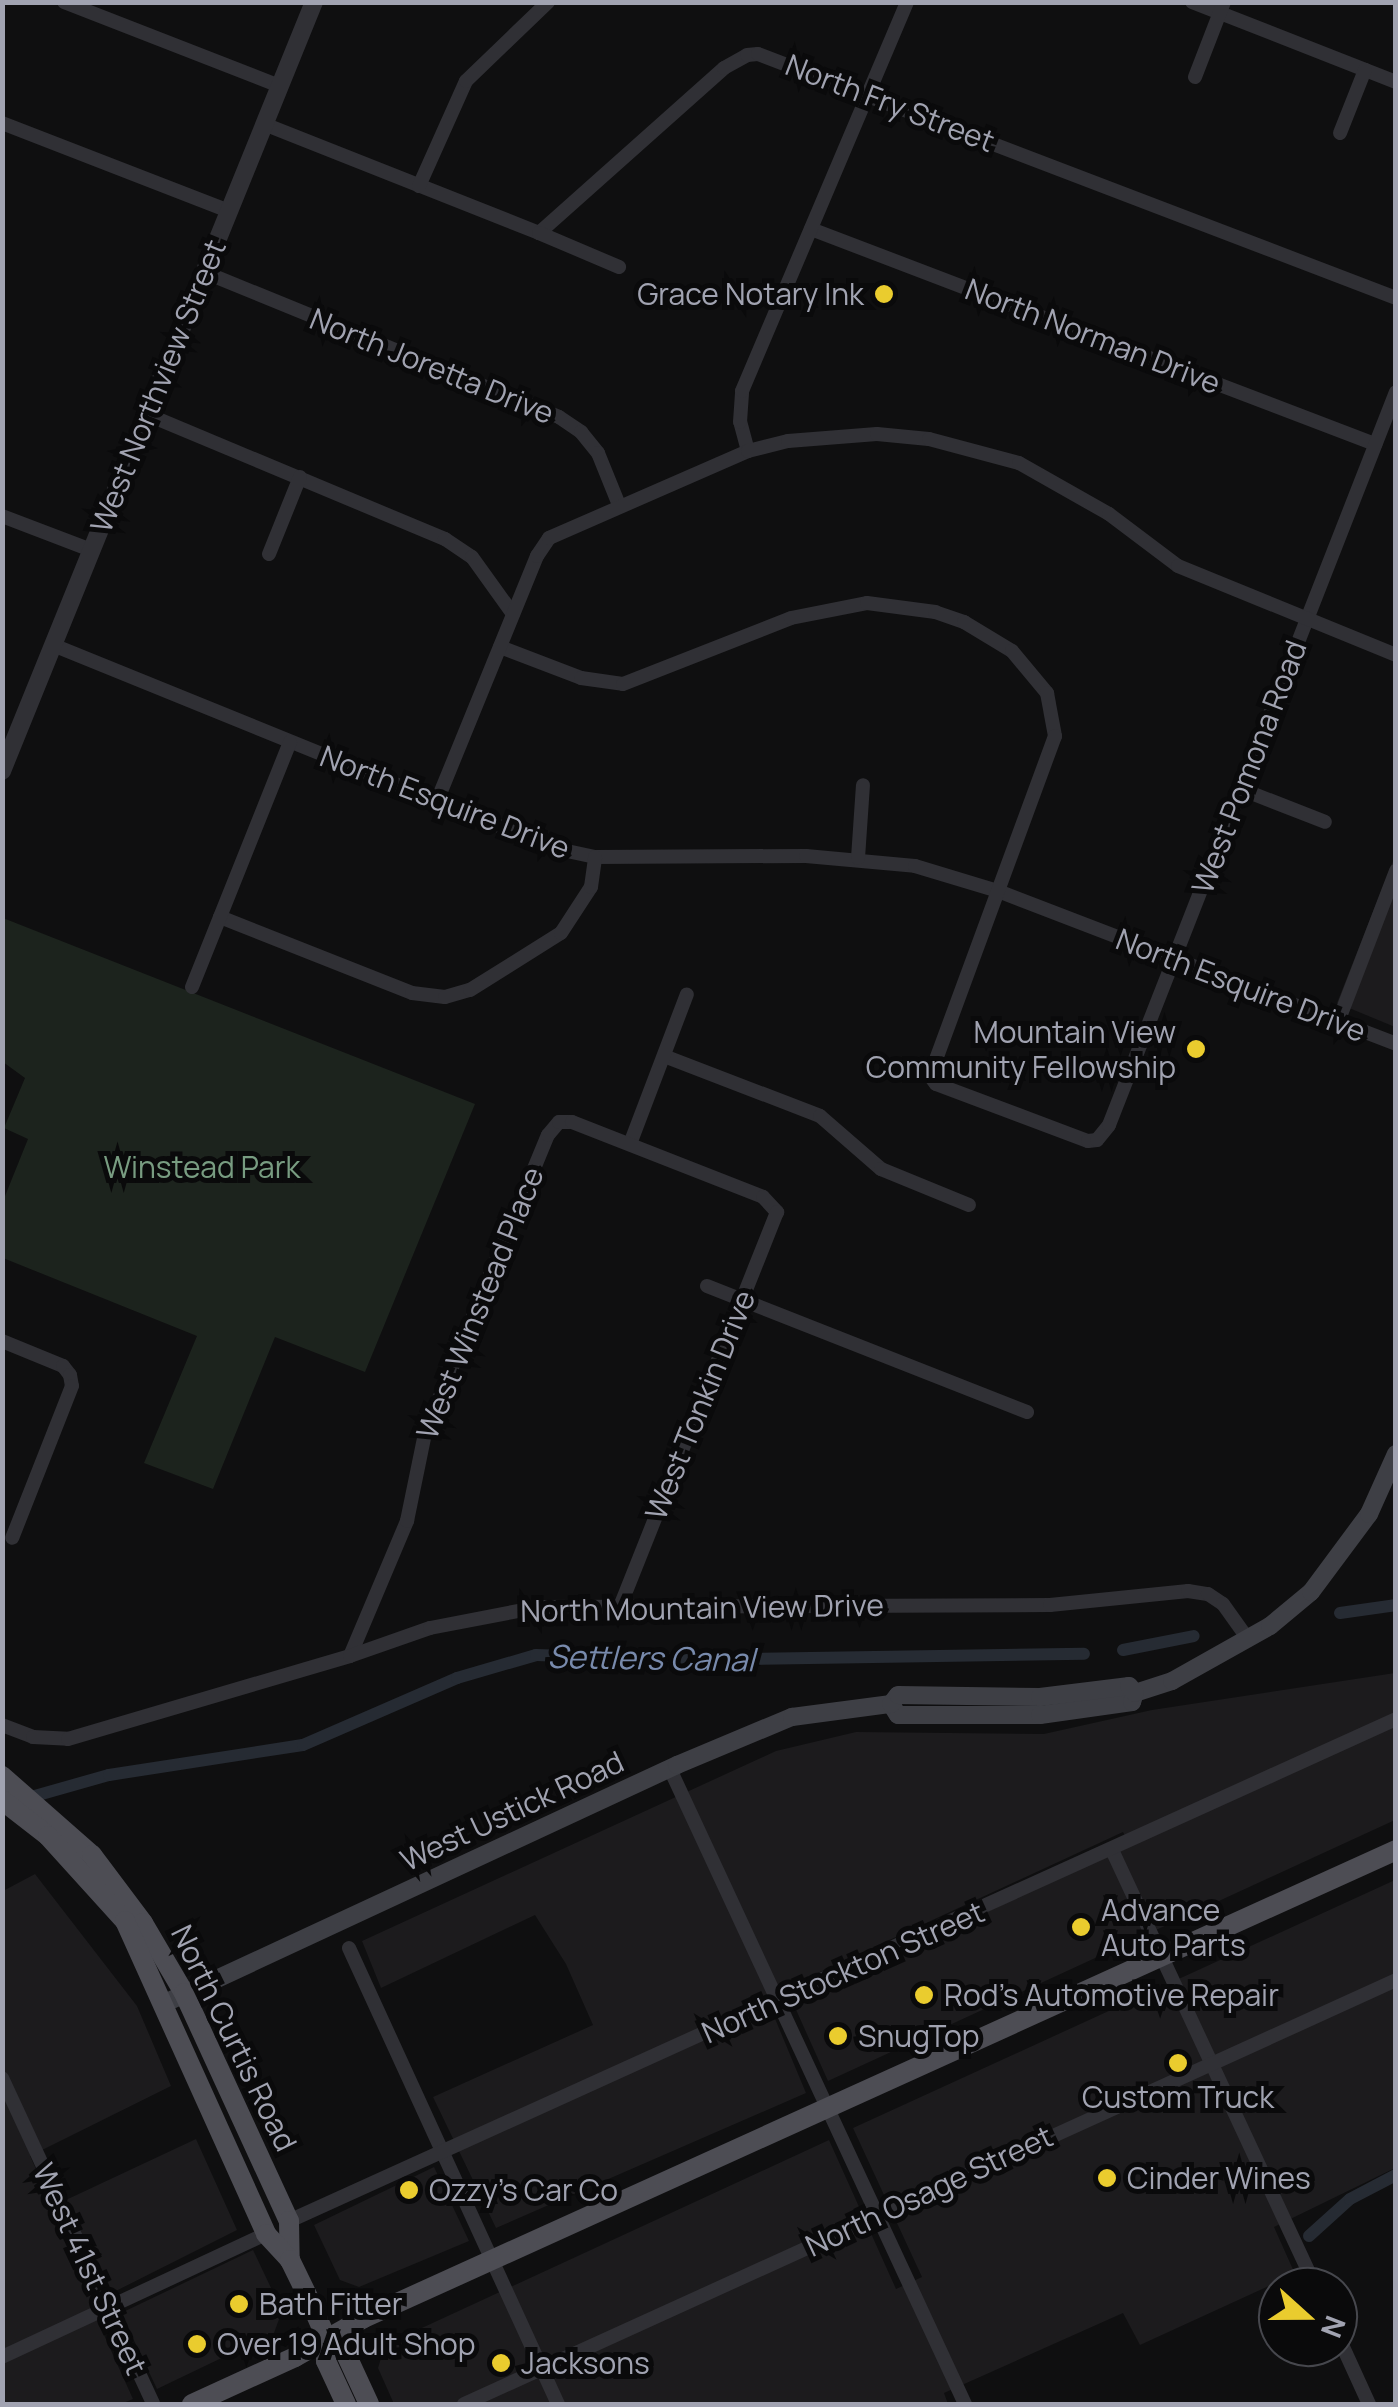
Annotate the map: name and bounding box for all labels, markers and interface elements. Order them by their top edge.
street label: North Fry Street [781,47,999,159]
street label: West Northview Street [83,234,233,538]
street label: North Norman Drive [960,271,1226,401]
place label: Grace Notary Ink [637,276,864,312]
marker: Grace Notary Ink [873,283,895,305]
street label: North Joretta Drive [305,301,559,431]
street label: West Pomona Road [1184,635,1314,899]
street label: North Esquire Drive [315,738,575,866]
street label: North Esquire Drive [1111,921,1371,1049]
place label: Mountain View Community Fellowship [866,1014,1176,1084]
marker: Mountain View Community Fellowship [1185,1038,1207,1060]
park label: Winstead Park [104,1149,300,1185]
street label: West Winstead Place [409,1162,551,1444]
street label: West Tonkin Drive [638,1285,762,1525]
street label: North Mountain View Drive [520,1587,884,1629]
water label: Settlers Canal [547,1637,755,1679]
street label: West Ustick Road [395,1744,629,1878]
place label: Advance Auto Parts [1101,1892,1246,1962]
street label: North Stockton Street [696,1893,990,2051]
marker: Advance Auto Parts [1070,1916,1092,1938]
street label: North Curtis Road [164,1919,304,2157]
place label: Rod's Automotive Repair [944,1977,1279,2013]
marker: Rod's Automotive Repair [913,1984,935,2006]
place label: SnugTop [858,2018,979,2054]
marker: SnugTop [827,2025,849,2047]
marker: Custom Truck [1167,2052,1189,2074]
place label: Custom Truck [1082,2079,1274,2115]
street label: North Osage Street [800,2118,1058,2264]
street label: West 41st Street [25,2158,155,2380]
place label: Cinder Wines [1127,2160,1311,2196]
marker: Cinder Wines [1096,2167,1118,2189]
place label: Ozzy's Car Co [429,2172,618,2208]
marker: Ozzy's Car Co [398,2179,420,2201]
north arrow [1258,2267,1358,2367]
place label: Bath Fitter [259,2286,403,2322]
marker: Bath Fitter [228,2293,250,2315]
text: N [1313,2311,1355,2343]
place label: Over 19 Adult Shop [217,2326,475,2362]
marker: Over 19 Adult Shop [186,2333,208,2355]
place label: Jacksons [521,2345,650,2381]
marker: Jacksons [490,2352,512,2374]

